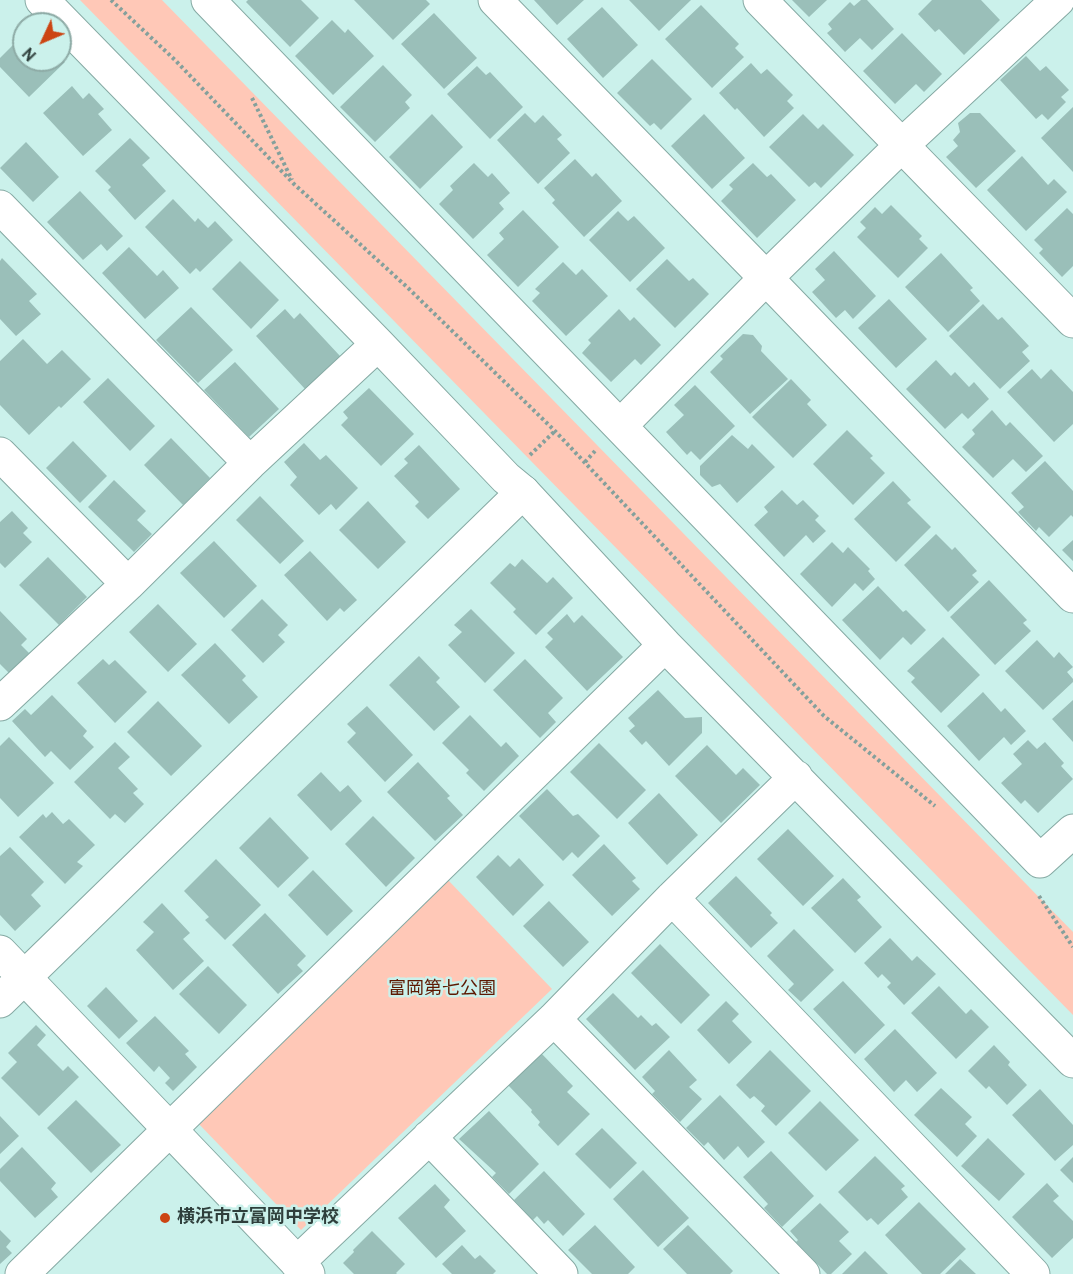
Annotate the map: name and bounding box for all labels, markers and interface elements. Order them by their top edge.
north arrow [12,12,72,72]
text: N [19,42,42,64]
park label: 富岡第七公園 [388,979,496,1001]
place label: 横浜市立富岡中学校 [177,1207,339,1229]
marker: 横浜市立富岡中学校 [158,1211,172,1225]

